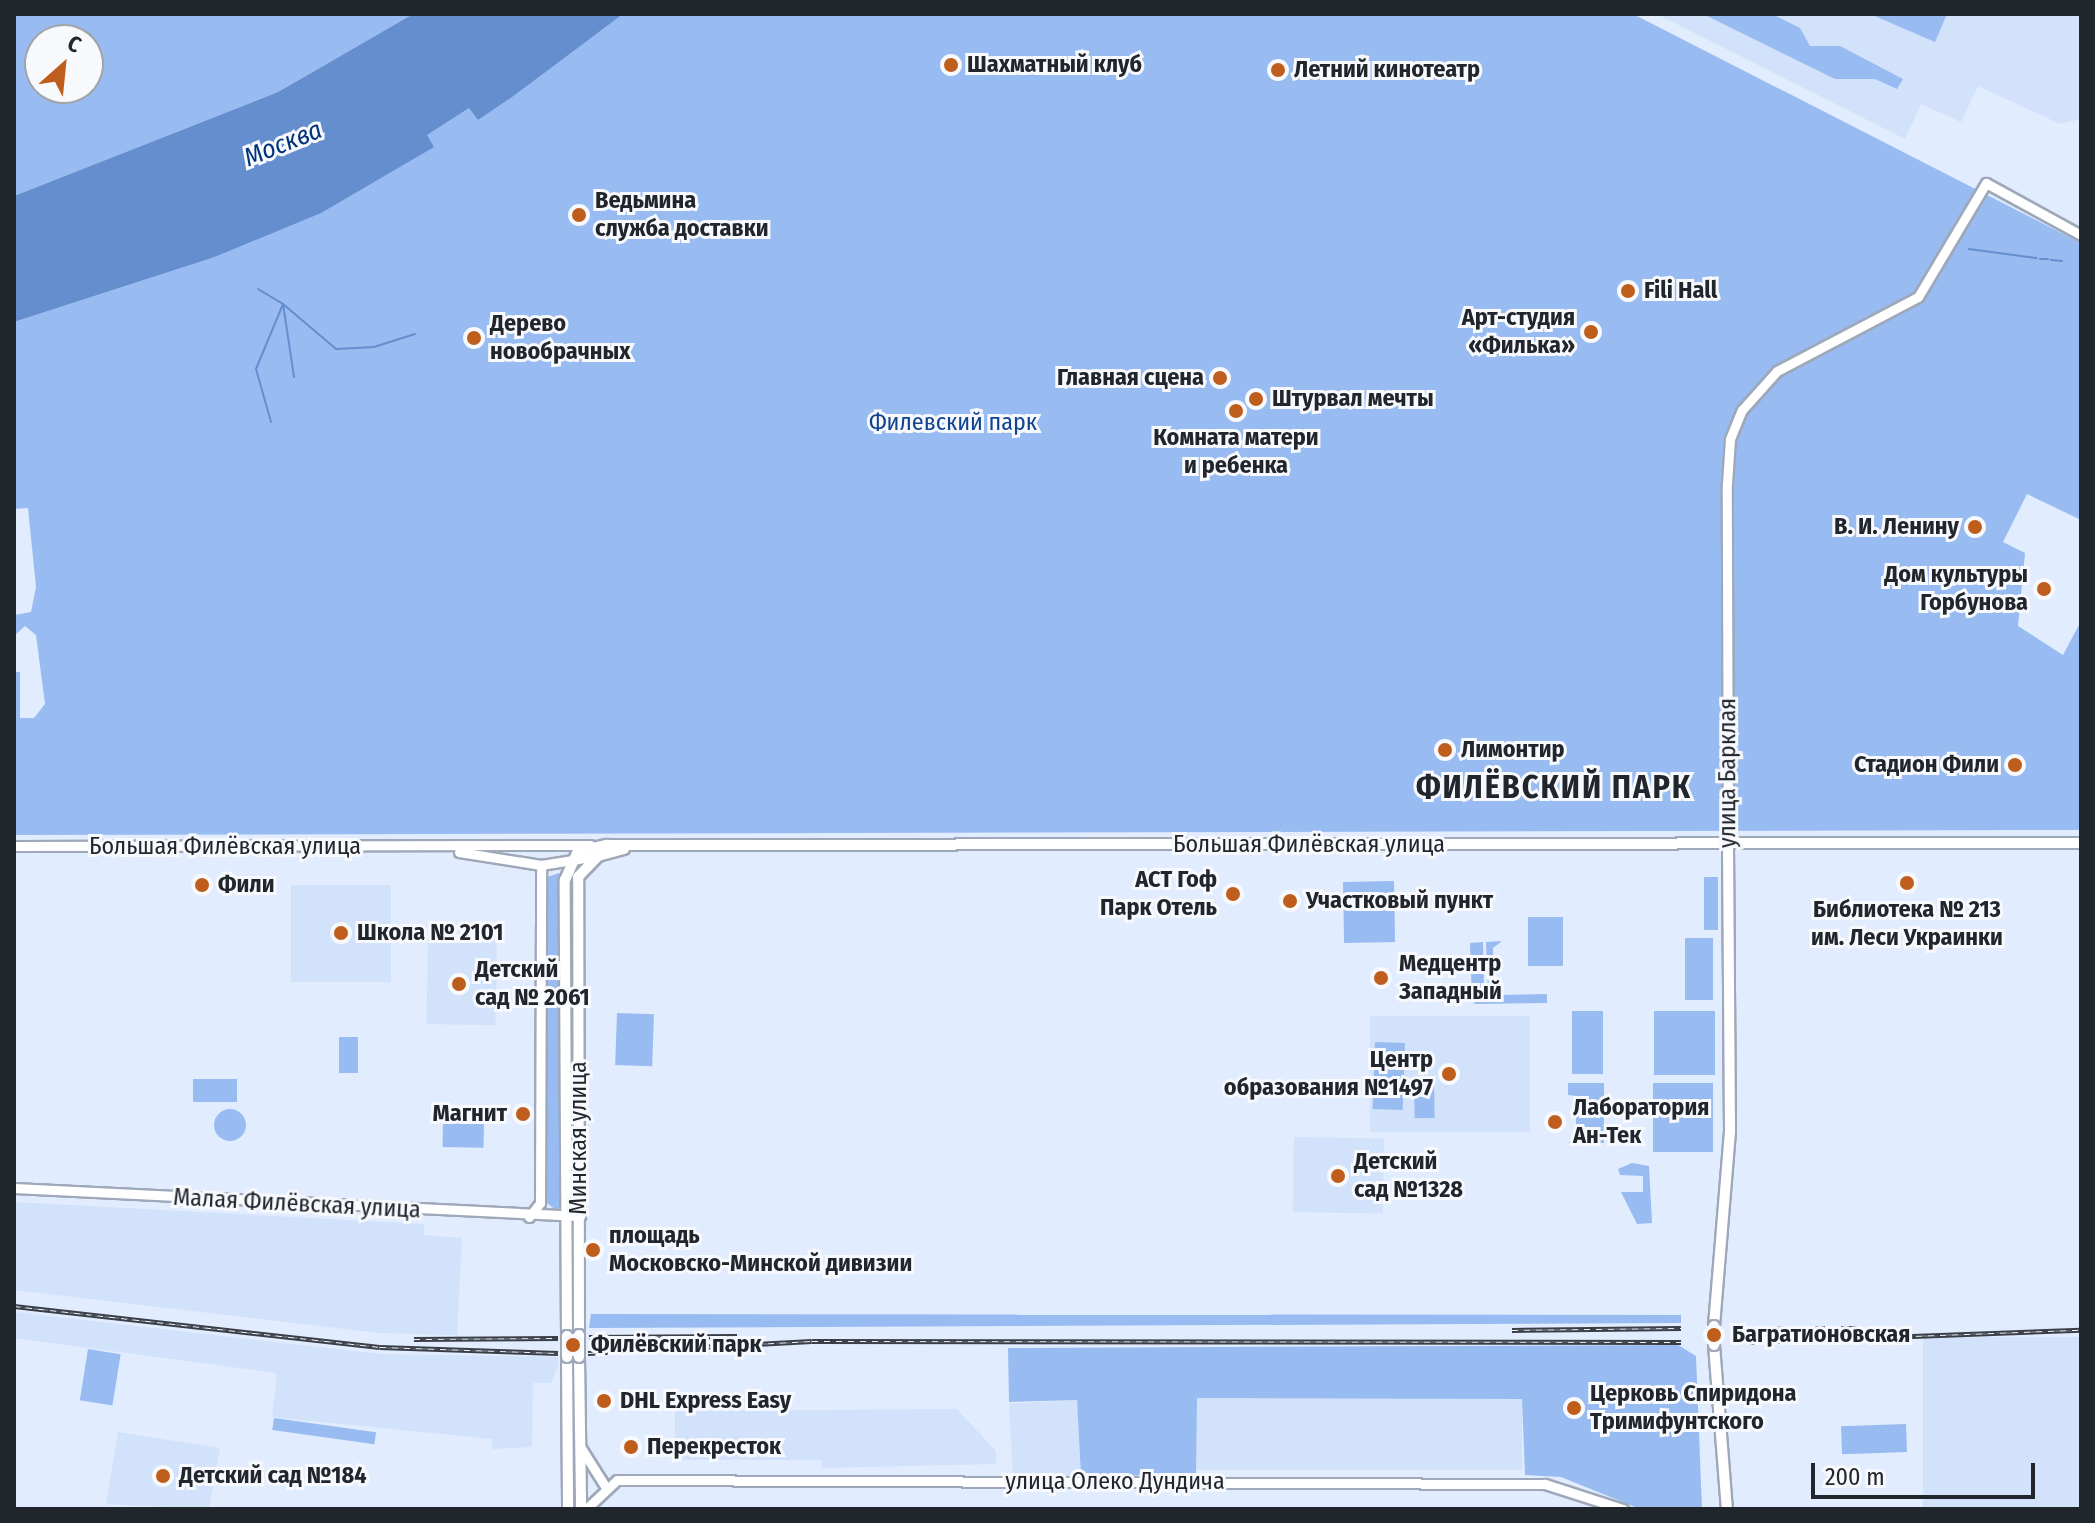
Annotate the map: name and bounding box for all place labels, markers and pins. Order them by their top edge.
place label: Шахматный клуб [967,51,1142,79]
marker: Шахматный клуб [942,56,960,74]
place label: Летний кинотеатр [1294,56,1480,84]
marker: Летний кинотеатр [1269,61,1287,79]
place label: Ведьмина служба доставки [595,187,769,243]
marker: Ведьмина служба доставки [570,206,588,224]
place label: Fili Hall [1644,277,1717,305]
marker: Fili Hall [1619,282,1637,300]
place label: Арт-студия «Филька» [1462,304,1575,360]
place label: Дерево новобрачных [490,310,630,366]
marker: Арт-студия «Филька» [1582,323,1600,341]
marker: Дерево новобрачных [465,329,483,347]
place label: Главная сцена [1057,364,1204,392]
marker: Главная сцена [1211,369,1229,387]
place label: Штурвал мечты [1272,385,1434,413]
marker: Штурвал мечты [1247,390,1265,408]
marker: Комната матери и ребенка [1227,402,1245,420]
place label: Комната матери и ребенка [1153,424,1319,480]
place label: В. И. Ленину [1834,513,1959,541]
marker: В. И. Ленину [1966,518,1984,536]
place label: Дом культуры Горбунова [1884,561,2028,617]
marker: Дом культуры Горбунова [2035,580,2053,598]
place label: Лимонтир [1461,736,1565,764]
marker: Лимонтир [1436,741,1454,759]
place label: Стадион Фили [1854,751,1999,779]
marker: Стадион Фили [2006,756,2024,774]
place label: АСТ Гоф Парк Отель [1100,866,1217,922]
place label: Фили [218,871,275,899]
marker: Библиотека № 213 им. Леси Украинки [1898,874,1916,892]
marker: Фили [193,876,211,894]
marker: АСТ Гоф Парк Отель [1224,885,1242,903]
place label: Участковый пункт [1306,887,1493,915]
marker: Участковый пункт [1281,892,1299,910]
place label: Библиотека № 213 им. Леси Украинки [1811,896,2003,952]
place label: Школа № 2101 [357,919,503,947]
marker: Школа № 2101 [332,924,350,942]
place label: Медцентр Западный [1399,950,1502,1006]
place label: Детский сад № 2061 [475,956,590,1012]
marker: Медцентр Западный [1370,967,1392,989]
marker: Детский сад № 2061 [450,975,468,993]
place label: Центр образования №1497 [1224,1046,1433,1102]
marker: Центр образования №1497 [1440,1065,1458,1083]
place label: Лаборатория Ан-Тек [1573,1094,1709,1150]
place label: Магнит [432,1100,507,1128]
marker: Магнит [514,1105,532,1123]
marker: Лаборатория Ан-Тек [1544,1111,1566,1133]
place label: Детский сад №1328 [1354,1148,1463,1204]
marker: Детский сад №1328 [1329,1167,1347,1185]
place label: площадь Московско-Минской дивизии [609,1222,912,1278]
marker: площадь Московско-Минской дивизии [584,1241,602,1259]
place label: Багратионовская [1732,1321,1910,1349]
marker: Багратионовская [1703,1324,1725,1346]
place label: Филёвский парк [591,1331,762,1359]
marker: Филёвский парк [562,1334,584,1356]
place label: Церковь Спиридона Тримифунтского [1590,1380,1796,1436]
place label: DHL Express Easy [620,1387,791,1415]
marker: DHL Express Easy [595,1392,613,1410]
marker: Церковь Спиридона Тримифунтского [1565,1399,1583,1417]
place label: Перекресток [647,1433,781,1461]
marker: Перекресток [622,1438,640,1456]
place label: Детский сад №184 [179,1462,366,1490]
marker: Детский сад №184 [154,1467,172,1485]

